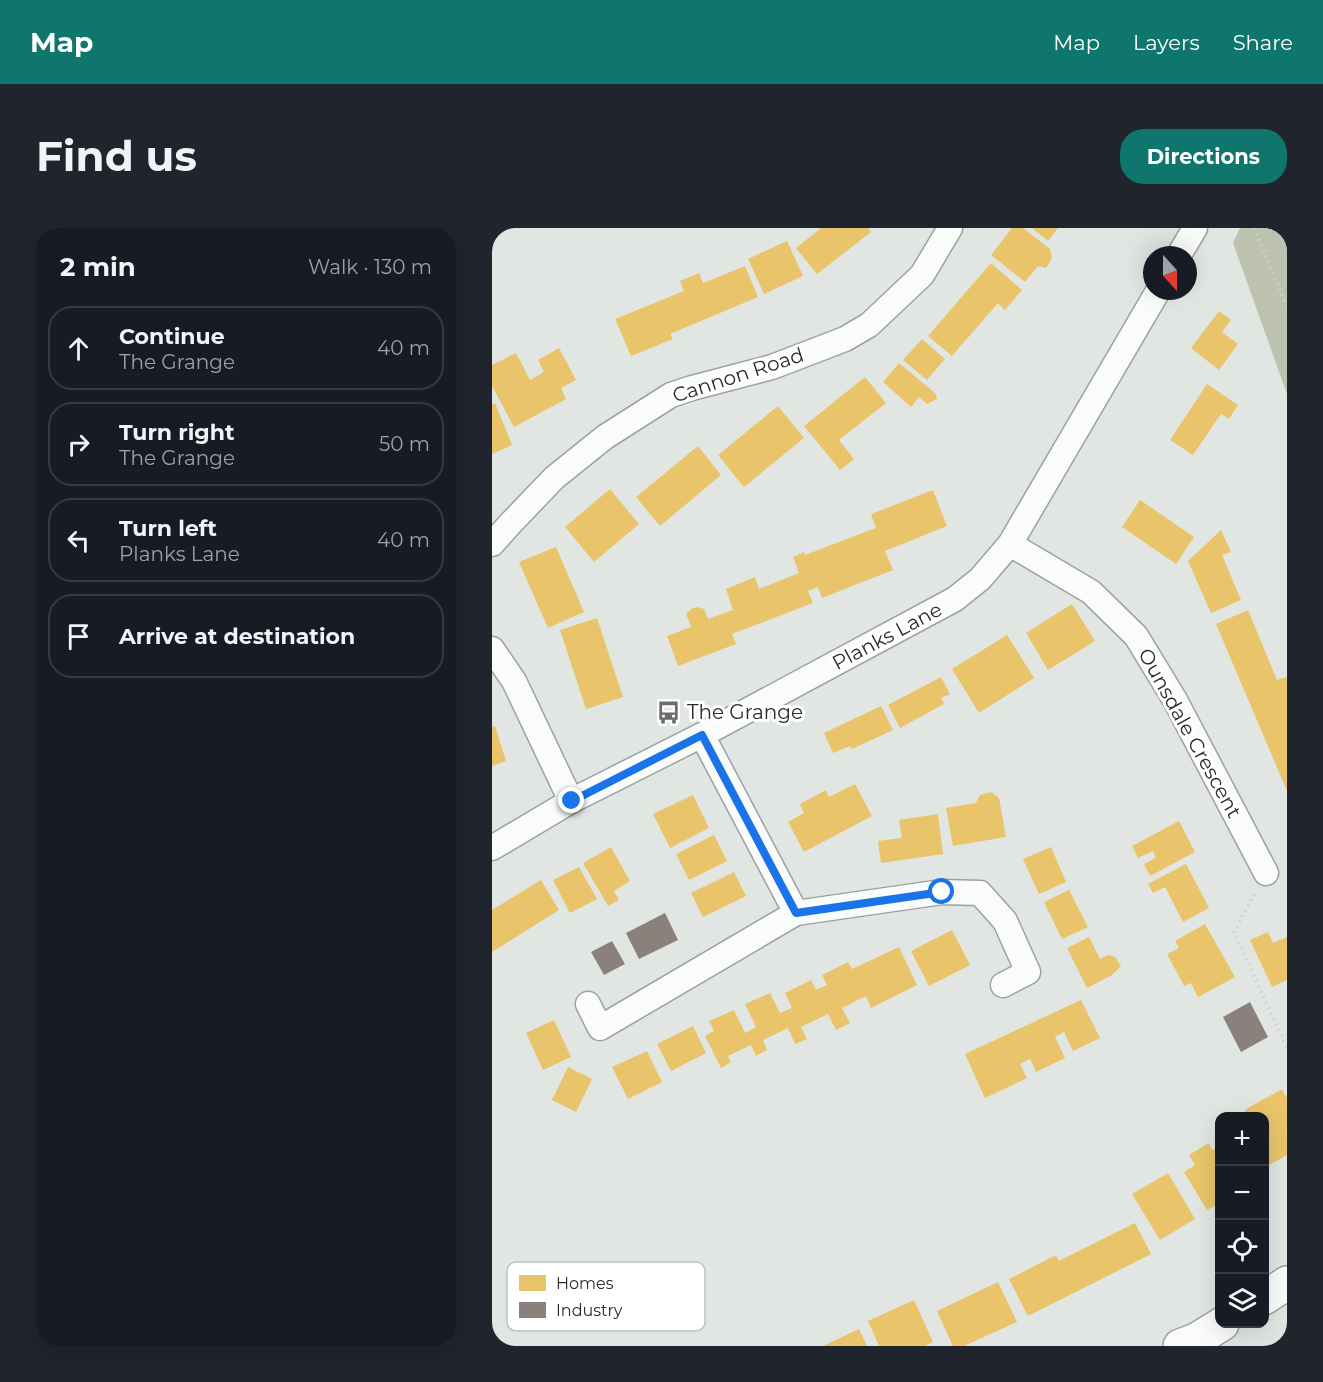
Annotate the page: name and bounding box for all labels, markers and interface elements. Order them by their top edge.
text: Map [30,25,93,59]
text: Map [1053,30,1100,55]
text: Layers [1133,30,1200,55]
text: Share [1233,30,1293,55]
button: Directions [1120,129,1287,184]
text: Find us [36,130,197,182]
north arrow [1143,246,1197,300]
text: 2 min [60,251,136,283]
text: Walk · 130 m [308,255,432,279]
text: Continue [119,323,225,350]
icon: ahead [62,332,95,365]
text: 40 m [377,336,430,360]
street label: Cannon Road [669,343,807,407]
text: The Grange [119,350,235,374]
text: Turn right [119,419,234,446]
icon: right [62,428,95,461]
text: 50 m [379,432,430,456]
text: The Grange [119,446,235,470]
text: Turn left [119,515,217,542]
icon: left [62,524,95,557]
text: 40 m [377,528,430,552]
text: Planks Lane [119,542,240,566]
street label: Planks Lane [828,597,946,675]
icon: arrive [62,620,95,653]
text: Arrive at destination [119,623,355,650]
street label: Ounsdale Crescent [1133,644,1247,822]
bus stop icon: The Grange [656,699,682,725]
place label: The Grange [687,700,803,724]
route end [558,787,584,813]
route start [928,878,954,904]
map controls [1215,1112,1269,1328]
button: + [1215,1112,1269,1166]
button: − [1215,1166,1269,1220]
button: locate [1215,1220,1269,1274]
legend [507,1262,705,1331]
text: Homes [556,1274,614,1293]
button: layers [1215,1274,1269,1328]
text: Industry [556,1301,623,1320]

